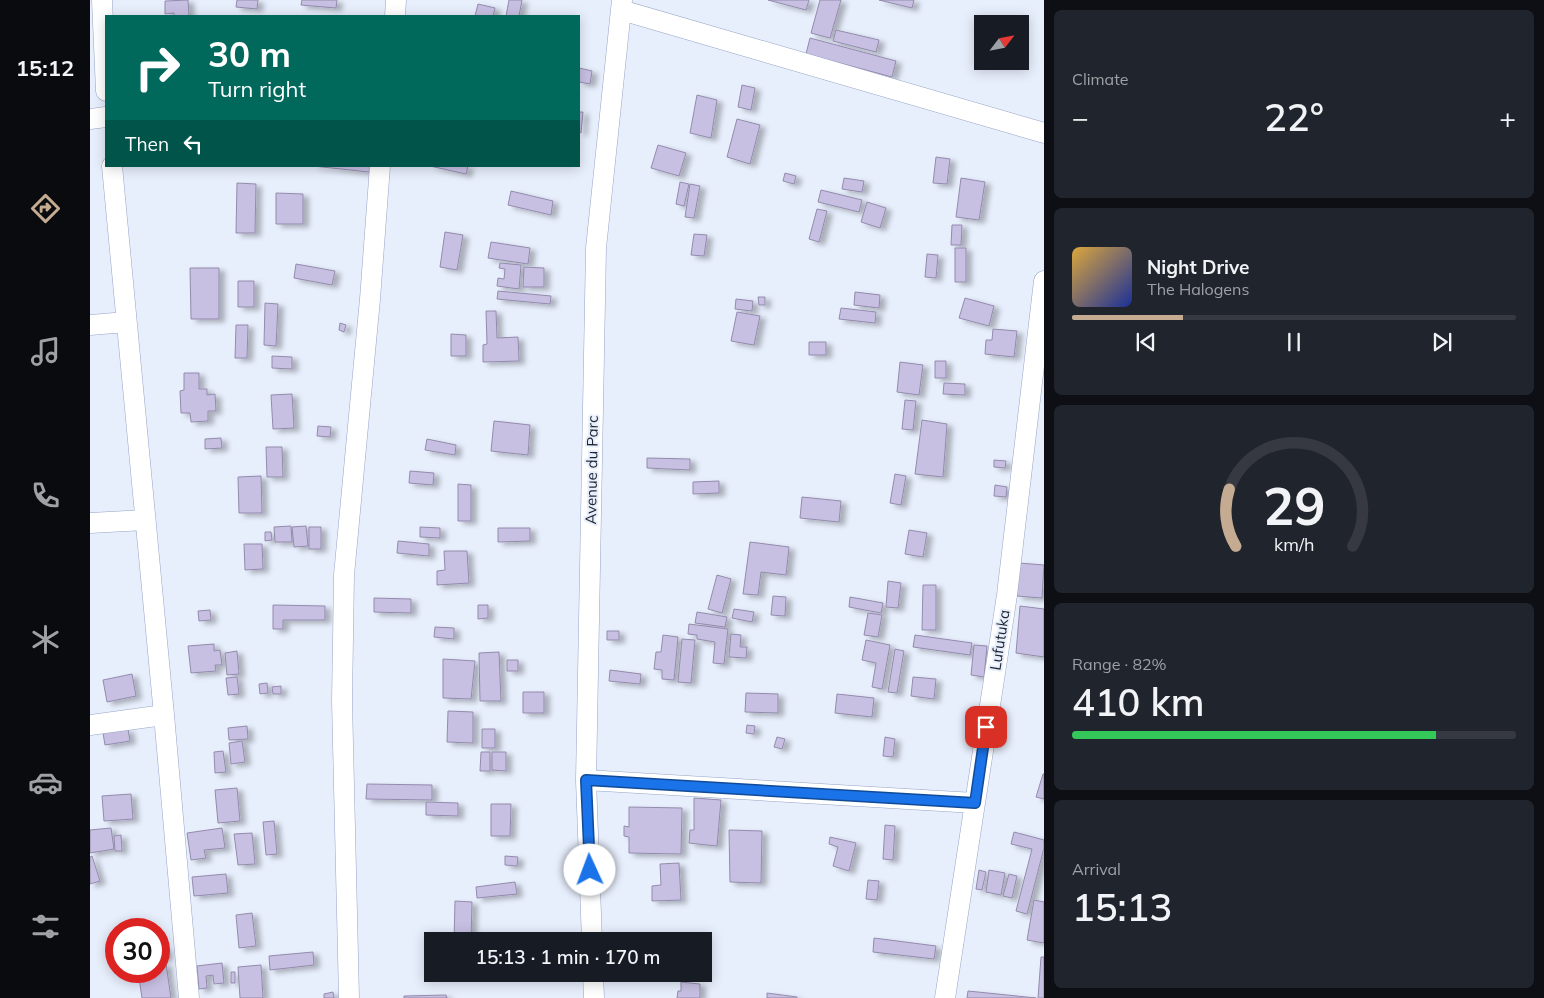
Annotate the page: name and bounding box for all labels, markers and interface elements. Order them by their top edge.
north arrow [974,15,1029,70]
map controls [974,15,1029,70]
text: 30 m [208,32,291,76]
icon: right [125,35,190,100]
text: 15:12 [16,54,74,82]
text: Climate [1072,69,1128,89]
text: Turn right [208,75,306,103]
text: 22° [1264,93,1324,141]
text: − [1072,100,1089,135]
text: + [1499,100,1516,135]
icon: left [179,130,207,158]
text: Then [125,132,169,156]
icon: directions [28,191,63,226]
text: Night Drive [1147,255,1249,279]
text: The Halogens [1147,279,1249,299]
icon: previous [1132,328,1160,356]
icon: pause [1280,328,1308,356]
icon: next [1428,328,1456,356]
icon: music [28,334,63,369]
street label: Avenue du Parc [581,415,602,525]
text: 29 [1263,473,1325,538]
icon: phone [28,478,63,513]
text: km/h [1274,533,1314,555]
street label: Lufutuka [985,608,1014,672]
icon: climate [28,622,63,657]
text: Range · 82% [1072,654,1167,674]
text: 410 km [1072,678,1205,726]
pin [965,706,1007,748]
icon: arrive [972,713,1000,741]
icon: car [28,765,63,800]
position arrow [563,843,615,895]
text: Arrival [1072,859,1121,879]
text: 15:13 [1072,883,1172,931]
icon: filters [28,909,63,944]
speed limit sign: 30 [105,918,170,983]
text: 15:13 · 1 min · 170 m [475,945,661,969]

